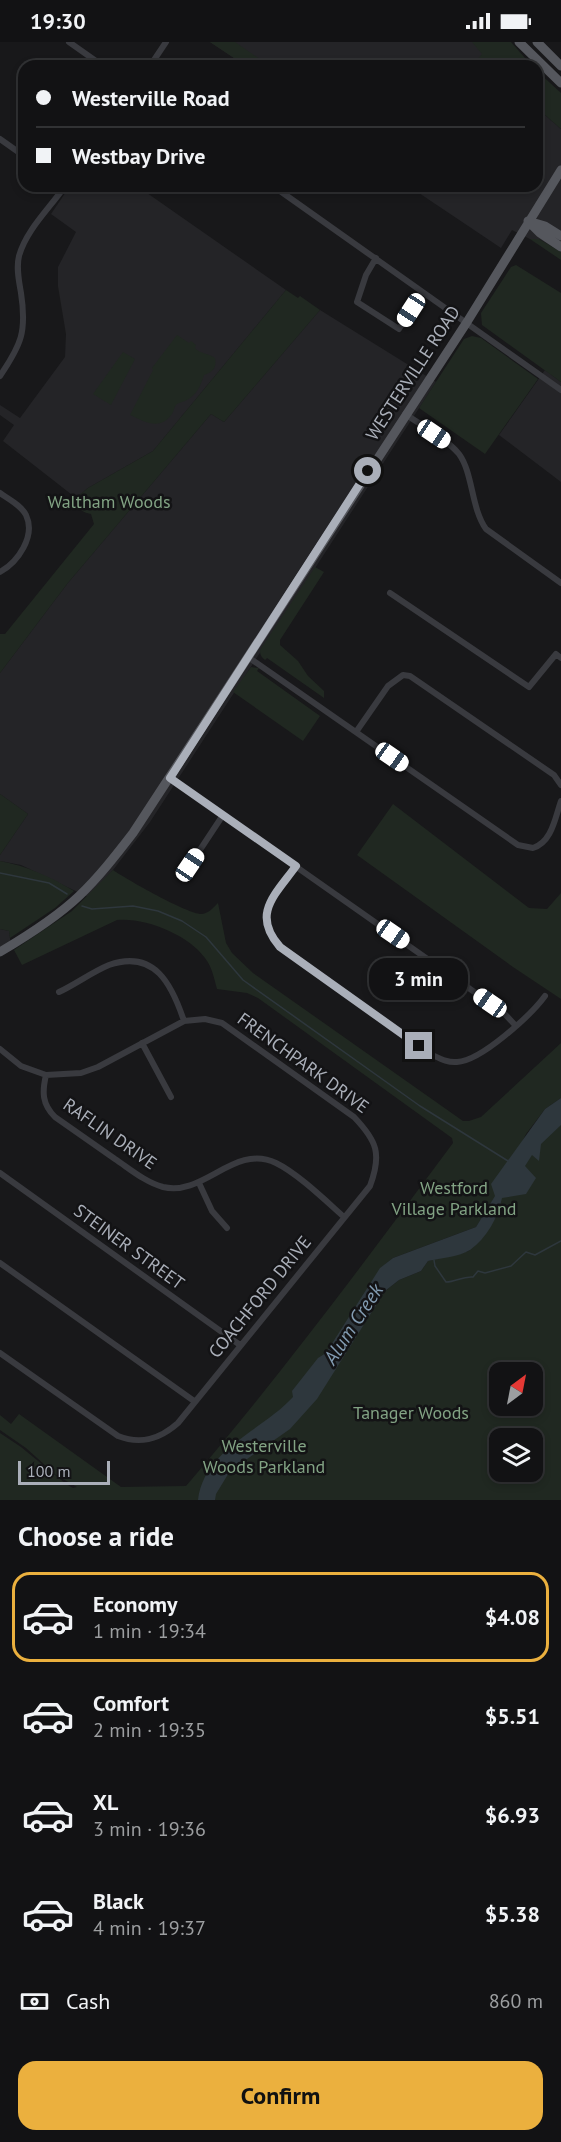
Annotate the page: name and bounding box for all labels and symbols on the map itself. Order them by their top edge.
car [394,290,428,330]
street label: WESTERVILLE ROAD [360,301,465,444]
car [414,416,454,452]
route start [354,457,381,484]
park label: Waltham Woods [47,490,171,513]
car [372,739,412,775]
car [172,845,208,885]
car [373,916,413,952]
callout: 3 min [370,959,468,1001]
car [470,985,510,1021]
street label: FRENCHPARK DRIVE [233,1007,374,1118]
route end [405,1032,432,1059]
street label: RAFLIN DRIVE [59,1093,162,1174]
park label: Westford Village Parkland [391,1176,516,1220]
street label: STEINER STREET [69,1199,189,1294]
street label: COACHFORD DRIVE [203,1231,316,1362]
water label: Alum Creek [317,1278,389,1370]
north arrow [489,1362,543,1416]
park label: Tanager Woods [353,1401,469,1424]
park label: Westerville Woods Parkland [203,1434,325,1478]
scale bar [18,1458,110,1486]

